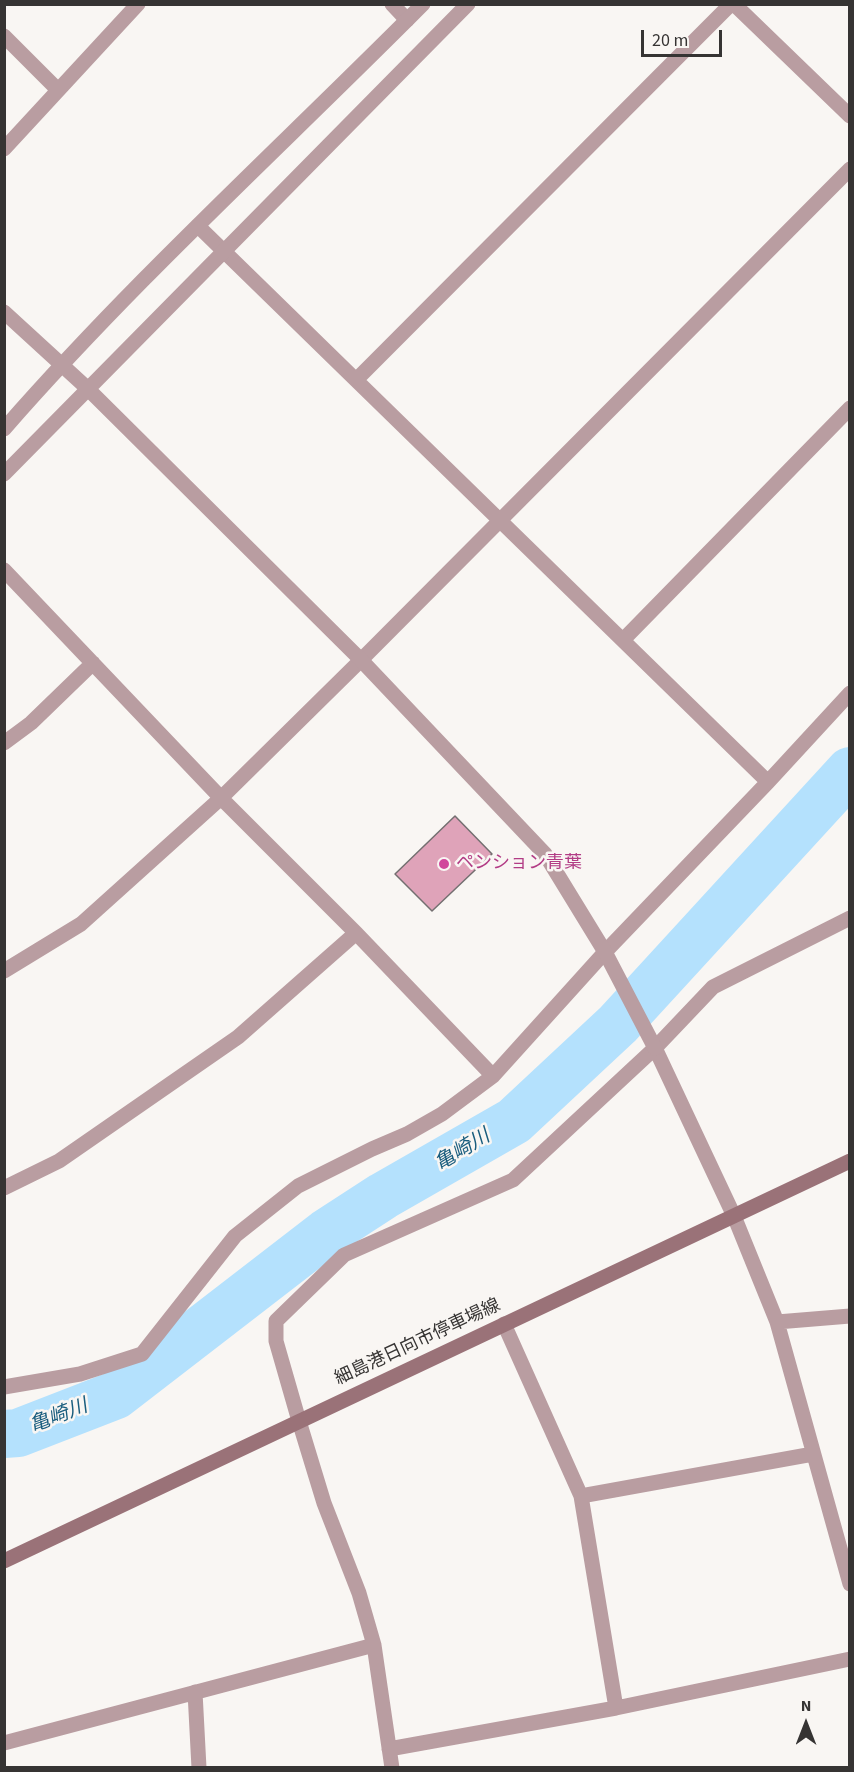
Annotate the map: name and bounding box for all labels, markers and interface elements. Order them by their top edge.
scale bar [644,18,725,56]
text: 20 m [652,28,688,53]
place label: ペンション青葉 [456,853,582,875]
marker: ペンション青葉 [437,857,451,871]
water label: 亀崎川 [431,1125,495,1177]
street label: 細島港日向市停車場線 [332,1295,504,1391]
water label: 亀崎川 [27,1395,91,1439]
north arrow [776,1694,836,1754]
text: N [801,1695,811,1717]

